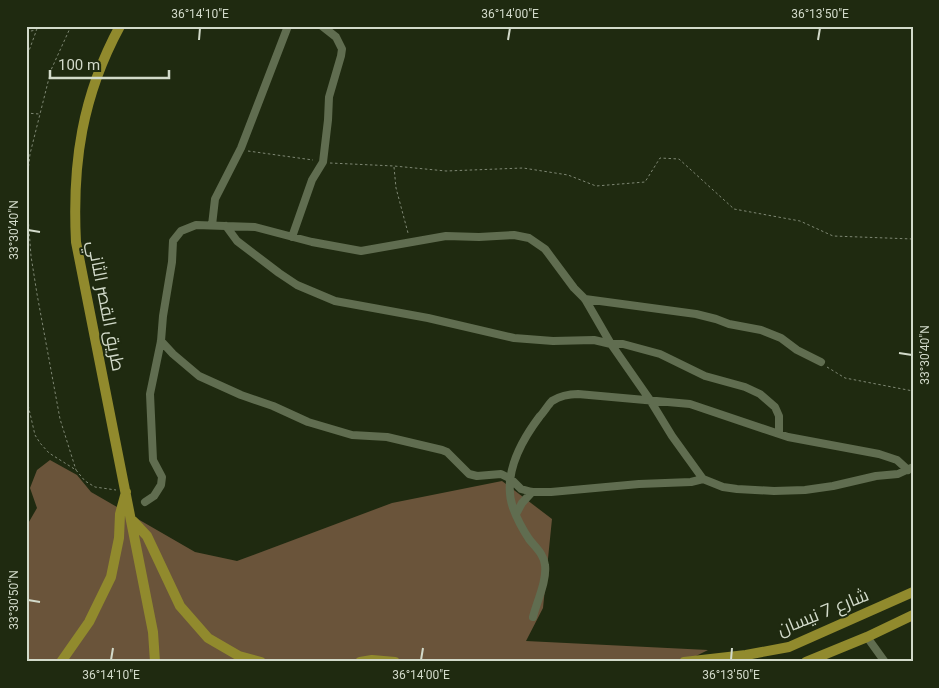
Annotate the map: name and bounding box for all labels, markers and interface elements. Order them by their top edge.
text: 36°14'10"E [171,7,229,21]
text: 36°14'00"E [481,7,539,21]
text: 36°13'50"E [791,7,849,21]
scale bar [50,48,169,80]
text: 100 m [58,56,100,74]
text: 33°30'40"N [7,200,21,260]
street label: طريق القصر الثاني [80,239,129,374]
text: 33°30'40"N [918,325,932,385]
text: 33°30'50"N [7,570,21,630]
street label: شارع 7 نيسان [774,584,872,641]
text: 36°14'10"E [82,668,140,682]
text: 36°14'00"E [392,668,450,682]
text: 36°13'50"E [702,668,760,682]

